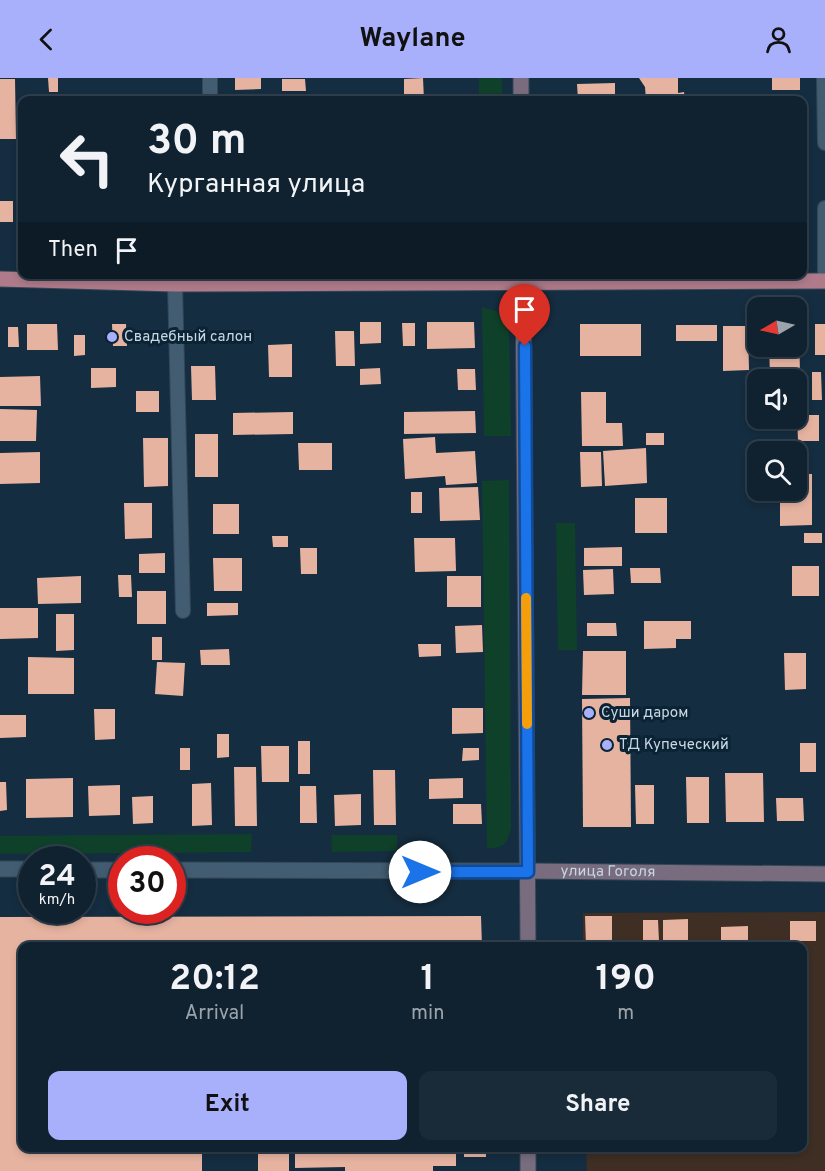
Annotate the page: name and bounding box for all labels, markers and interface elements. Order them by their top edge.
text: Waylane [359,22,466,56]
icon: back [30,23,63,56]
icon: person [762,23,795,56]
text: 30 m [147,116,246,169]
icon: left [48,120,126,198]
text: Курганная улица [147,168,365,202]
icon: arrive [110,234,143,267]
text: Then [48,237,98,264]
pin [499,284,550,346]
icon: arrive [508,293,541,326]
north arrow [747,297,807,357]
map controls [747,297,807,501]
place label: Свадебный салон [124,328,252,347]
marker: Свадебный салон [105,330,119,344]
button: sound [747,369,807,429]
button: search [747,441,807,501]
place label: Суши даром [601,704,688,723]
marker: Суши даром [582,706,596,720]
place label: ТД Купеческий [619,736,729,755]
marker: ТД Купеческий [600,738,614,752]
position arrow [388,840,452,904]
speed limit sign: 30 [108,846,186,924]
text: 24 [38,859,76,896]
street label: улица Гоголя [561,862,655,882]
text: km/h [39,891,75,910]
text: 20:12 [169,957,260,1003]
text: 1 [421,957,435,1003]
text: 190 [596,957,656,1003]
text: Arrival [185,1001,244,1027]
text: min [411,1001,444,1027]
text: m [617,1001,634,1027]
button: Exit [48,1071,407,1140]
button: Share [419,1071,777,1140]

